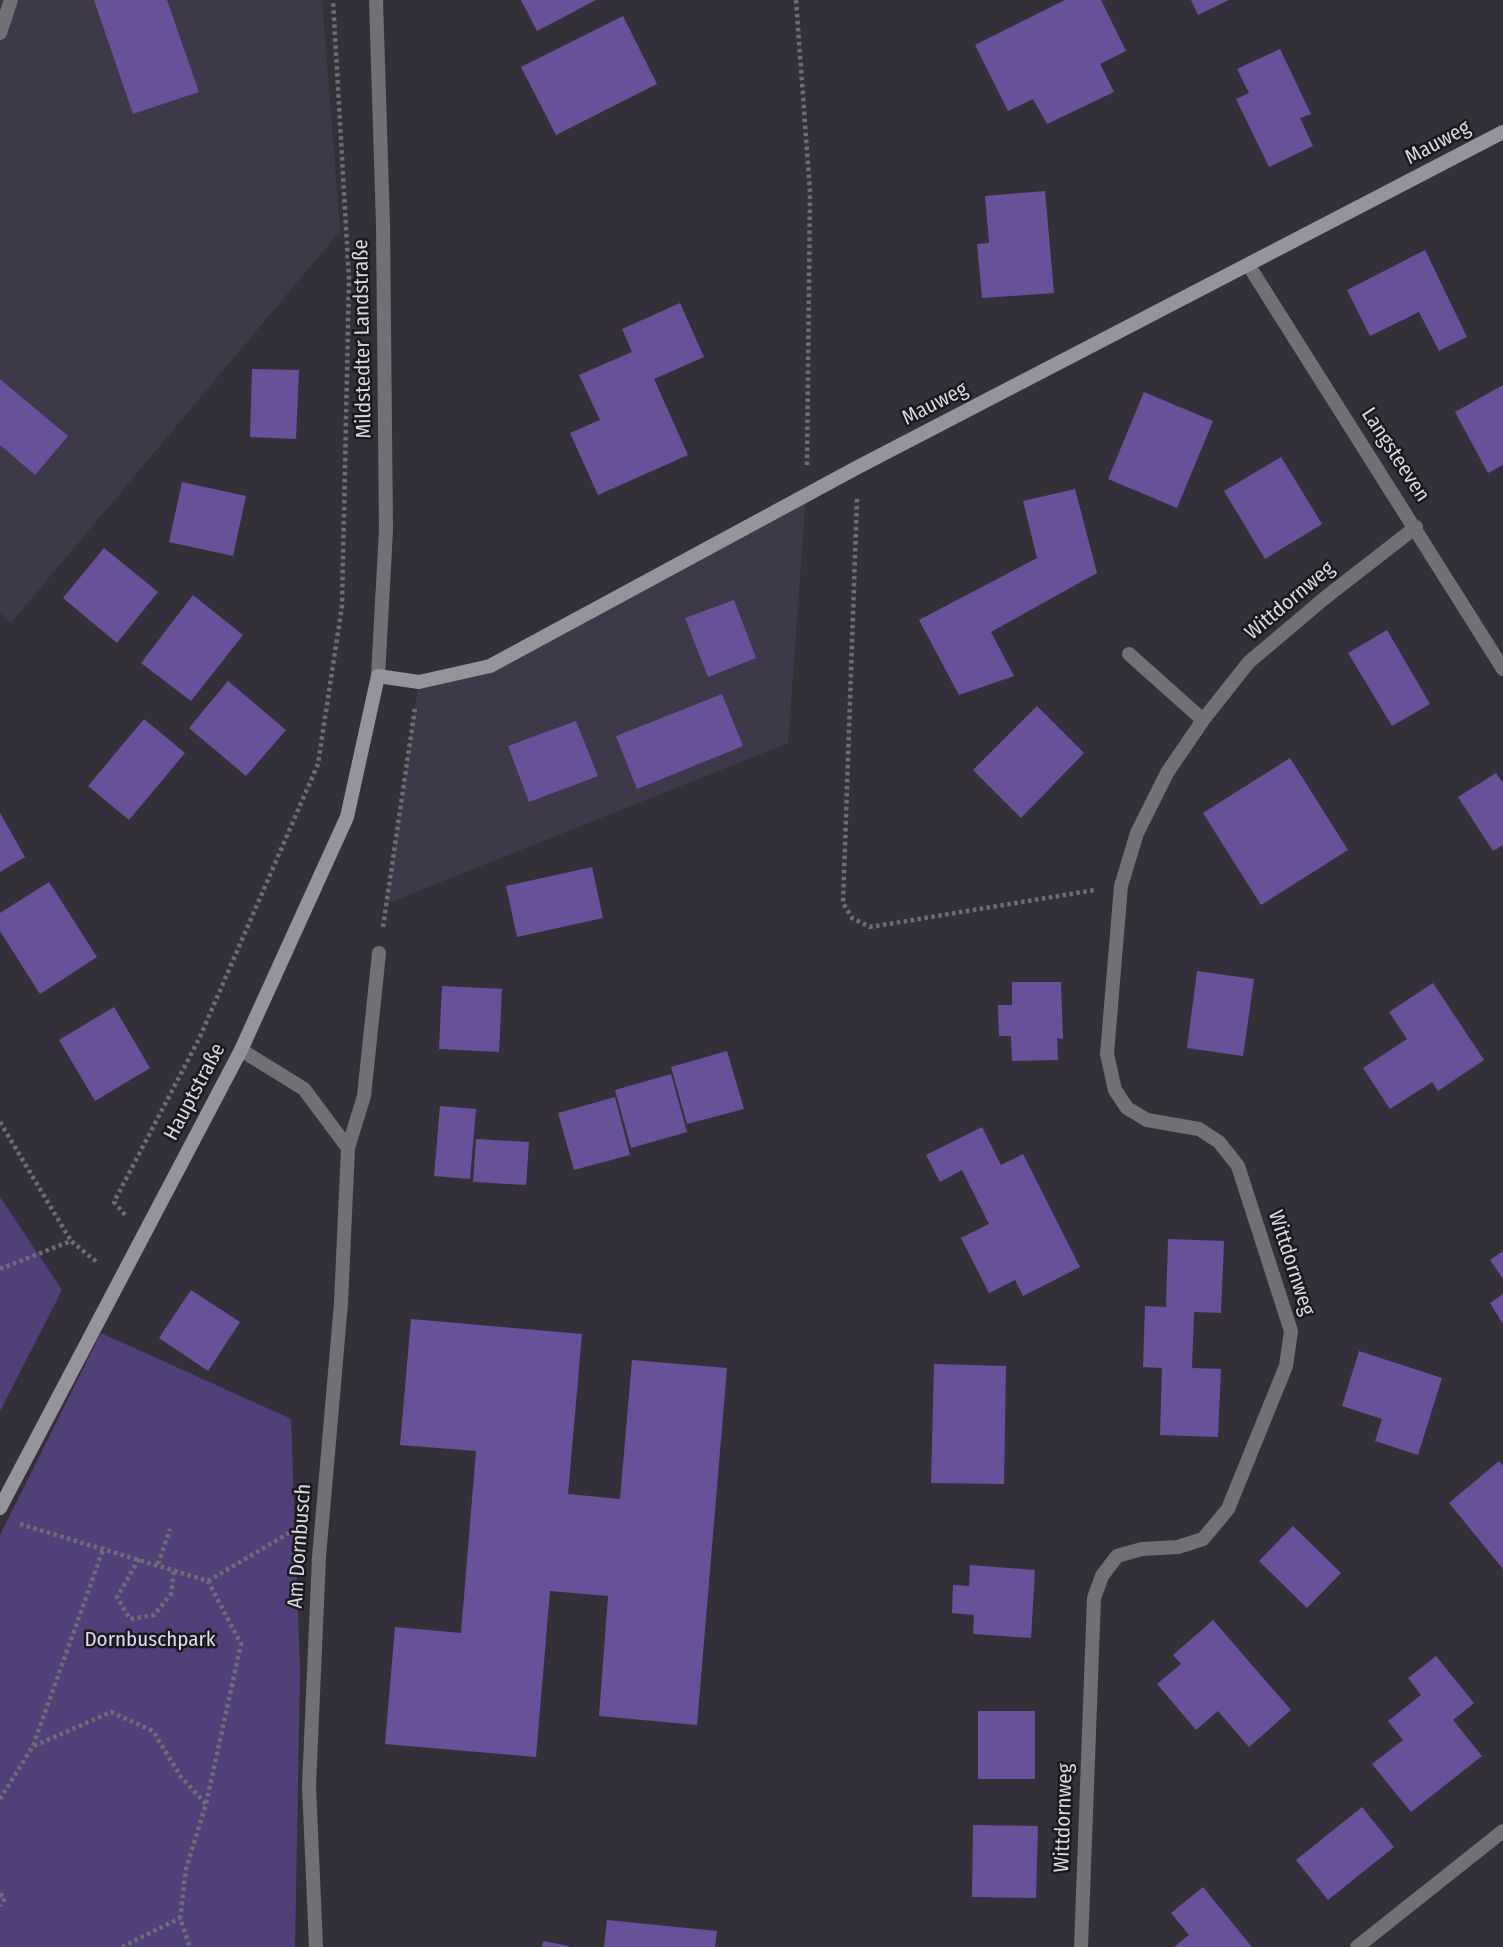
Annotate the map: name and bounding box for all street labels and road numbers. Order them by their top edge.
street label: Mauweg [1401,115,1475,171]
street label: Mildstedter Landstraße [349,239,377,439]
street label: Mauweg [898,377,972,431]
street label: Langsteeven [1355,403,1435,507]
street label: Wittdornweg [1240,556,1340,646]
street label: Hauptstraße [159,1039,231,1145]
street label: Wittdornweg [1262,1207,1320,1319]
street label: Am Dornbusch [283,1483,317,1609]
street label: Wittdornweg [1050,1763,1078,1873]

